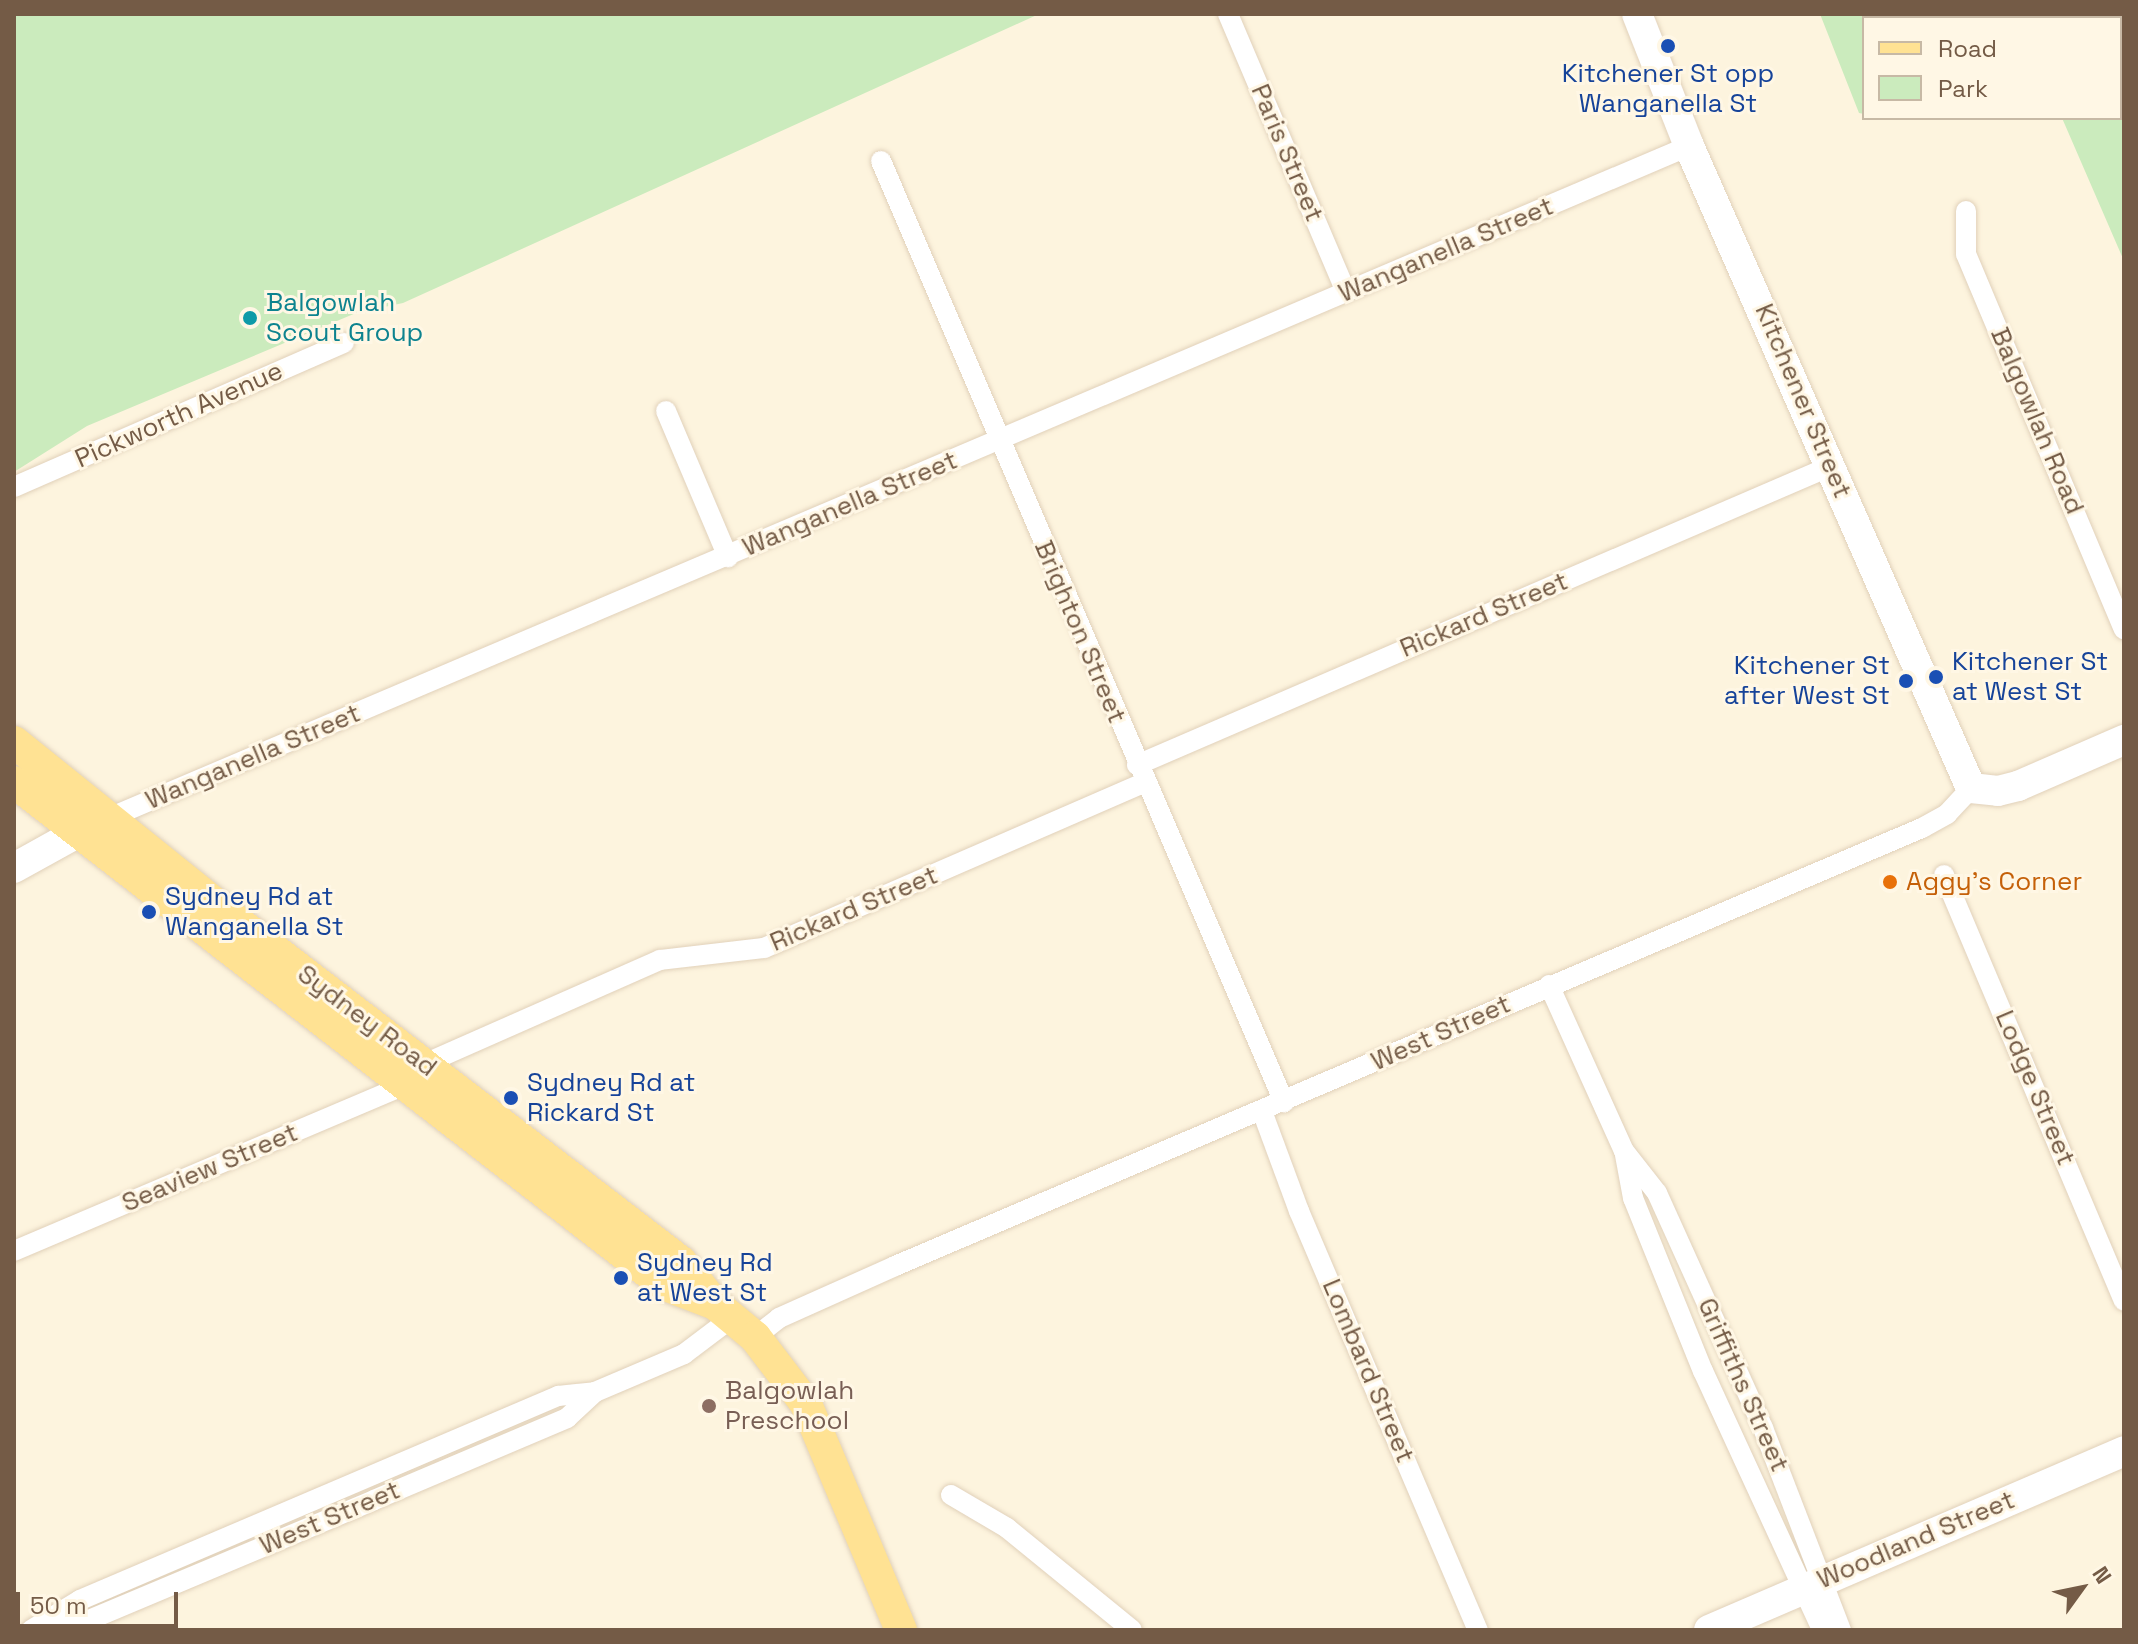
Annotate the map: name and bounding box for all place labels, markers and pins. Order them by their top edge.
marker: Kitchener St opp Wanganella St [1659,37,1677,55]
place label: Kitchener St opp Wanganella St [1562,58,1774,120]
place label: Balgowlah Scout Group [266,287,423,348]
marker: Balgowlah Scout Group [241,309,259,327]
place label: Kitchener St at West St [1952,646,2108,708]
place label: Kitchener St after West St [1724,650,1890,712]
marker: Kitchener St at West St [1927,668,1945,686]
marker: Kitchener St after West St [1897,672,1915,690]
place label: Aggy’s Corner [1906,866,2082,898]
marker: Aggy’s Corner [1881,873,1899,891]
place label: Sydney Rd at Wanganella St [165,881,344,942]
marker: Sydney Rd at Wanganella St [140,903,158,921]
place label: Sydney Rd at Rickard St [527,1067,695,1128]
marker: Sydney Rd at Rickard St [502,1089,520,1107]
place label: Sydney Rd at West St [637,1247,773,1308]
marker: Sydney Rd at West St [612,1269,630,1287]
place label: Balgowlah Preschool [725,1375,854,1436]
marker: Balgowlah Preschool [700,1397,718,1415]

